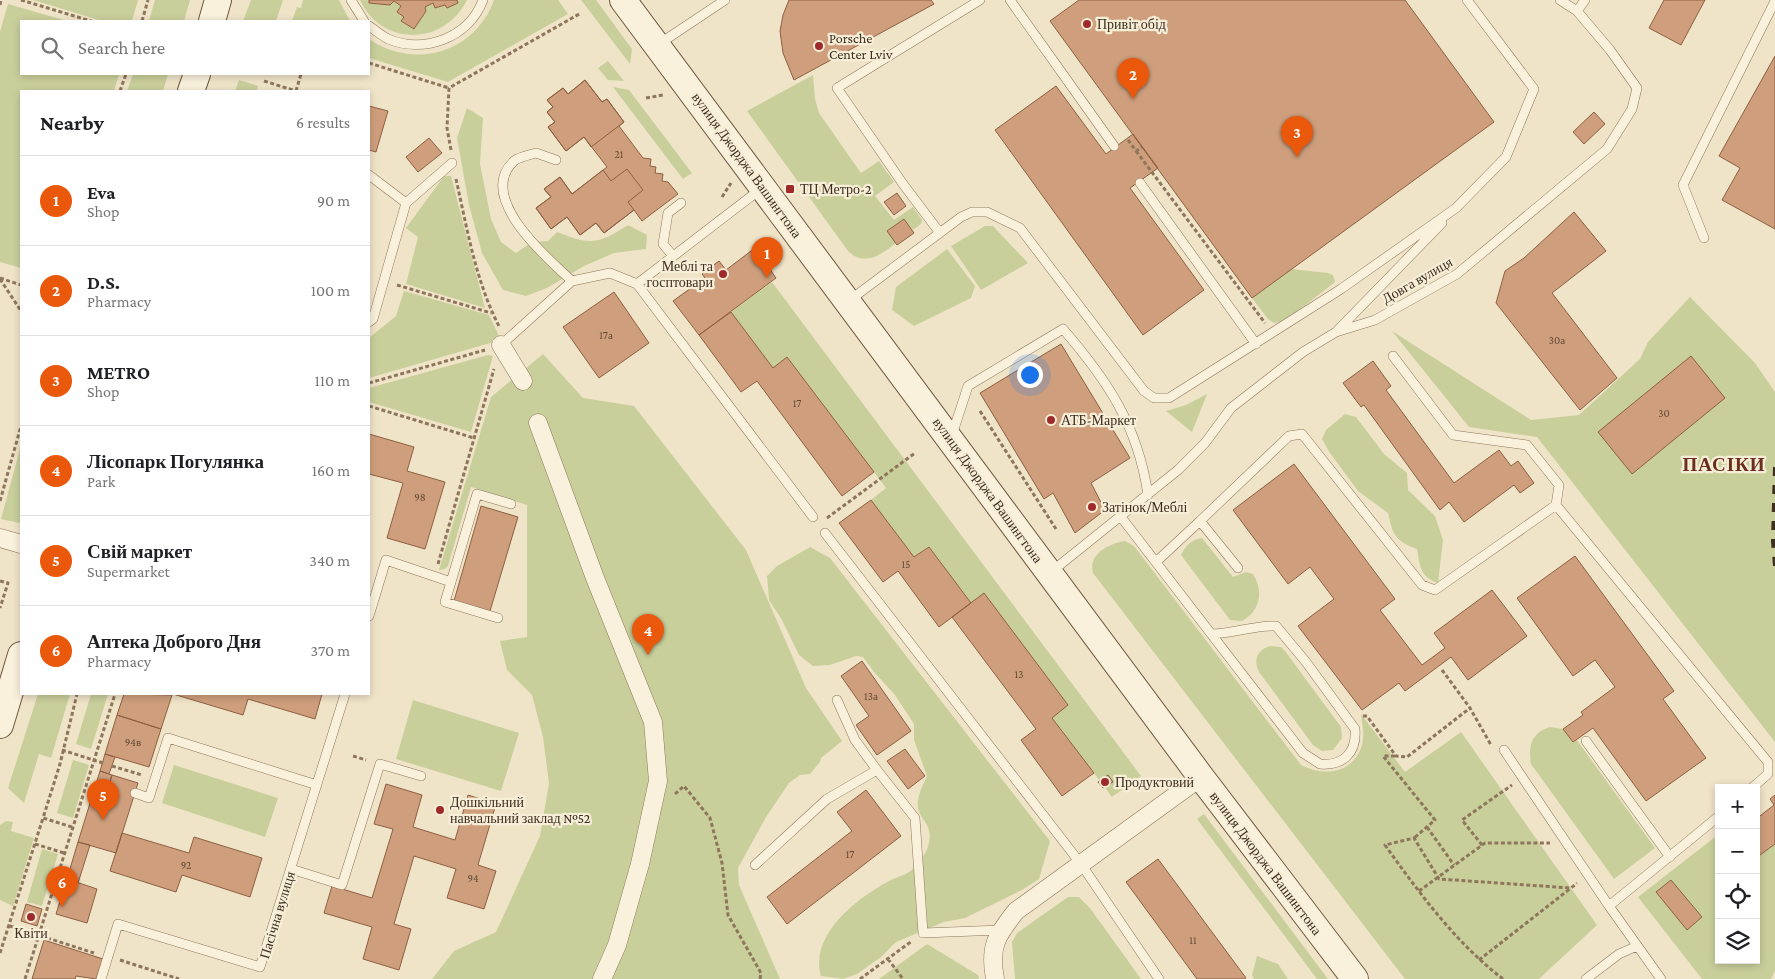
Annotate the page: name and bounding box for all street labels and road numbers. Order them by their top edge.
street label: вулиця Джорджа Вашингтона [689,89,806,241]
street label: Довга вулиця [1379,253,1456,307]
street label: вулиця Джорджа Вашингтона [930,414,1047,566]
street label: вулиця Джорджа Вашингтона [1207,788,1326,939]
street label: Пасічна вулиця [256,869,298,961]

